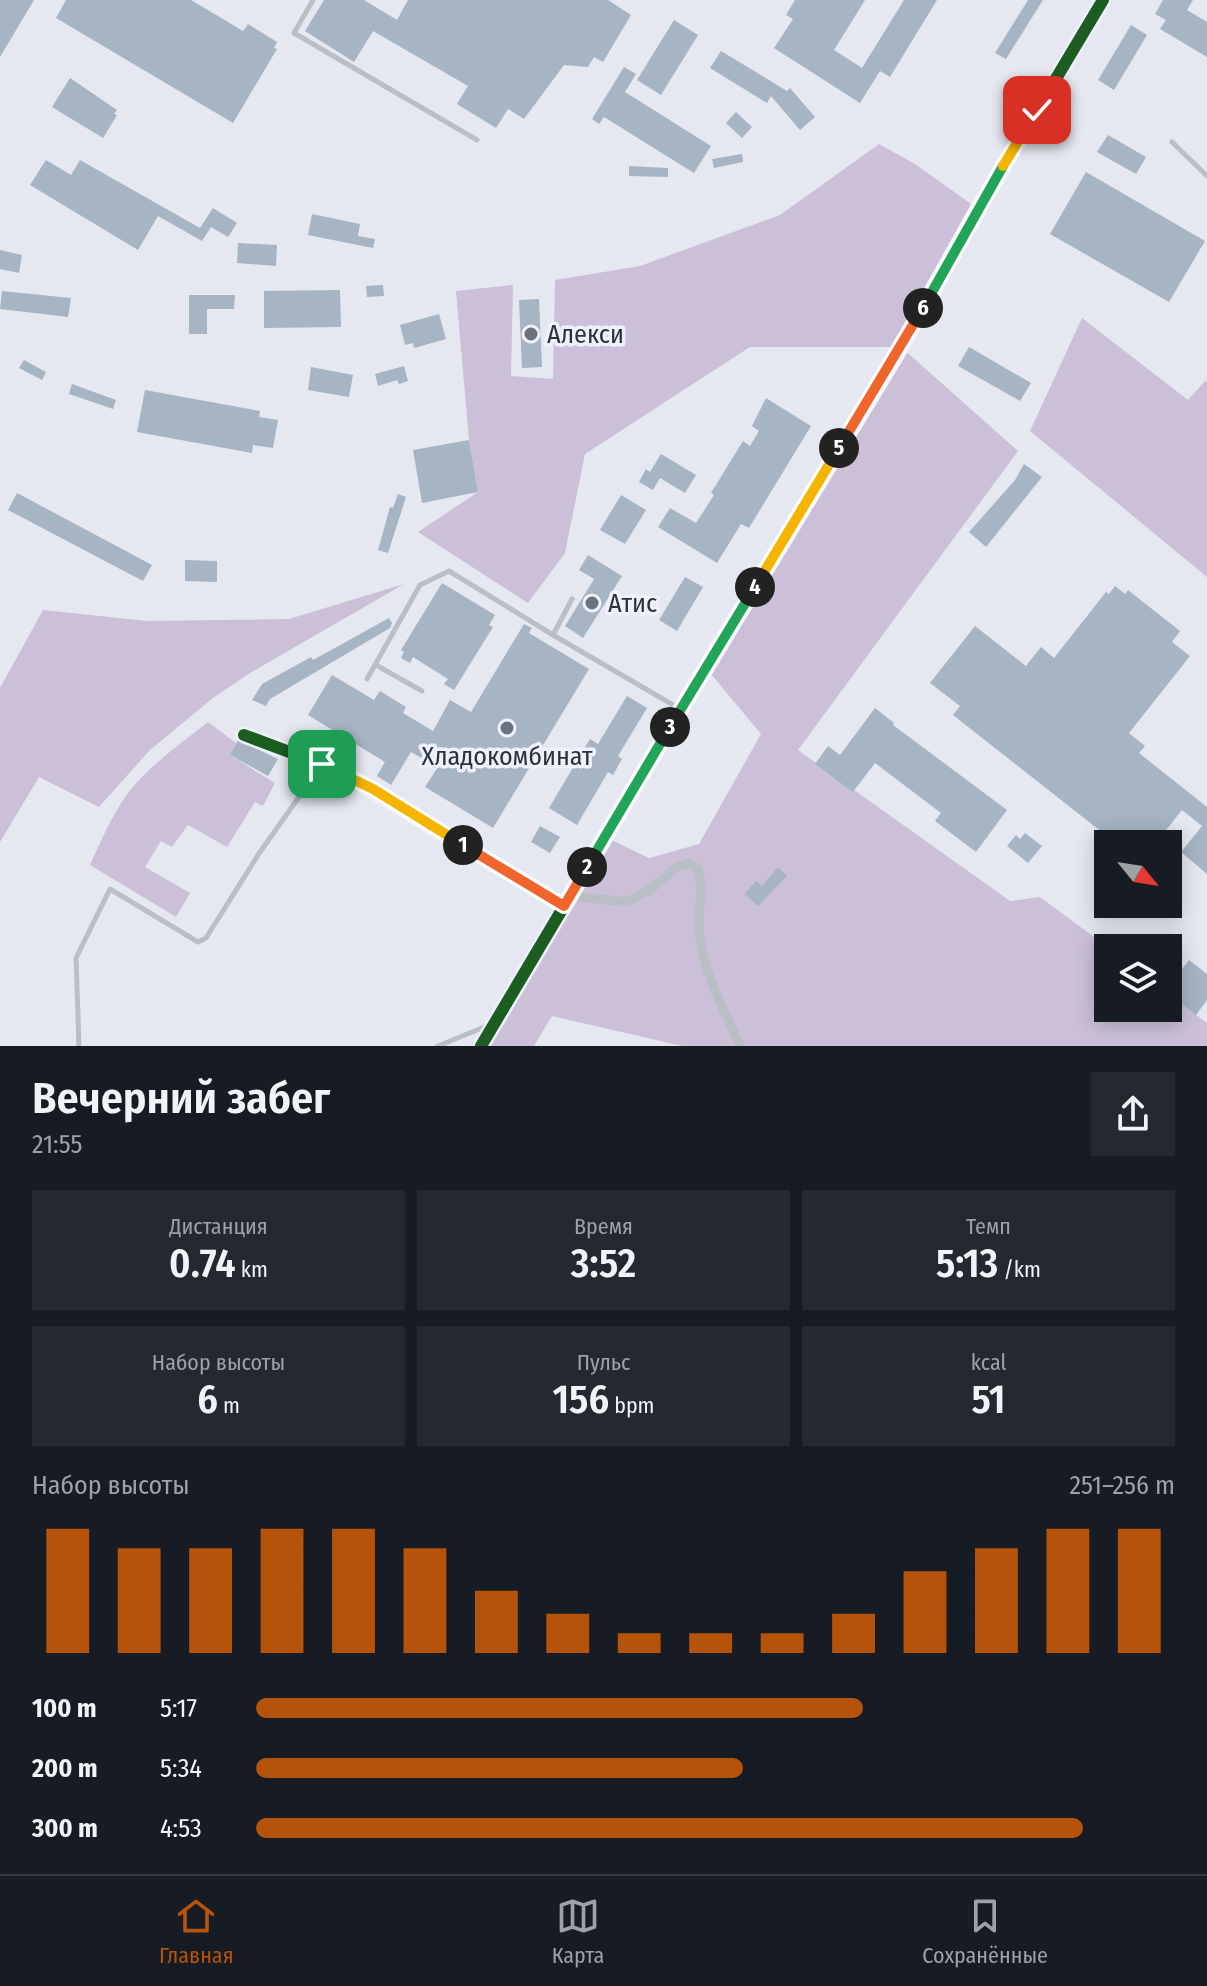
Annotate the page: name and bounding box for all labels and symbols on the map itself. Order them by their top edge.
pin [1003,76,1071,144]
pin: 6 [903,288,943,328]
place label: Алекси [547,319,624,350]
marker: Алекси [522,325,540,343]
pin: 5 [819,428,859,468]
pin: 4 [735,567,775,607]
place label: Атис [608,588,657,619]
marker: Атис [583,594,601,612]
pin: 3 [650,707,690,747]
marker: Хладокомбинат [498,719,516,737]
pin [288,730,356,798]
place label: Хладокомбинат [421,741,593,772]
pin: 1 [443,825,483,865]
north arrow [1094,830,1182,918]
pin: 2 [567,847,607,887]

